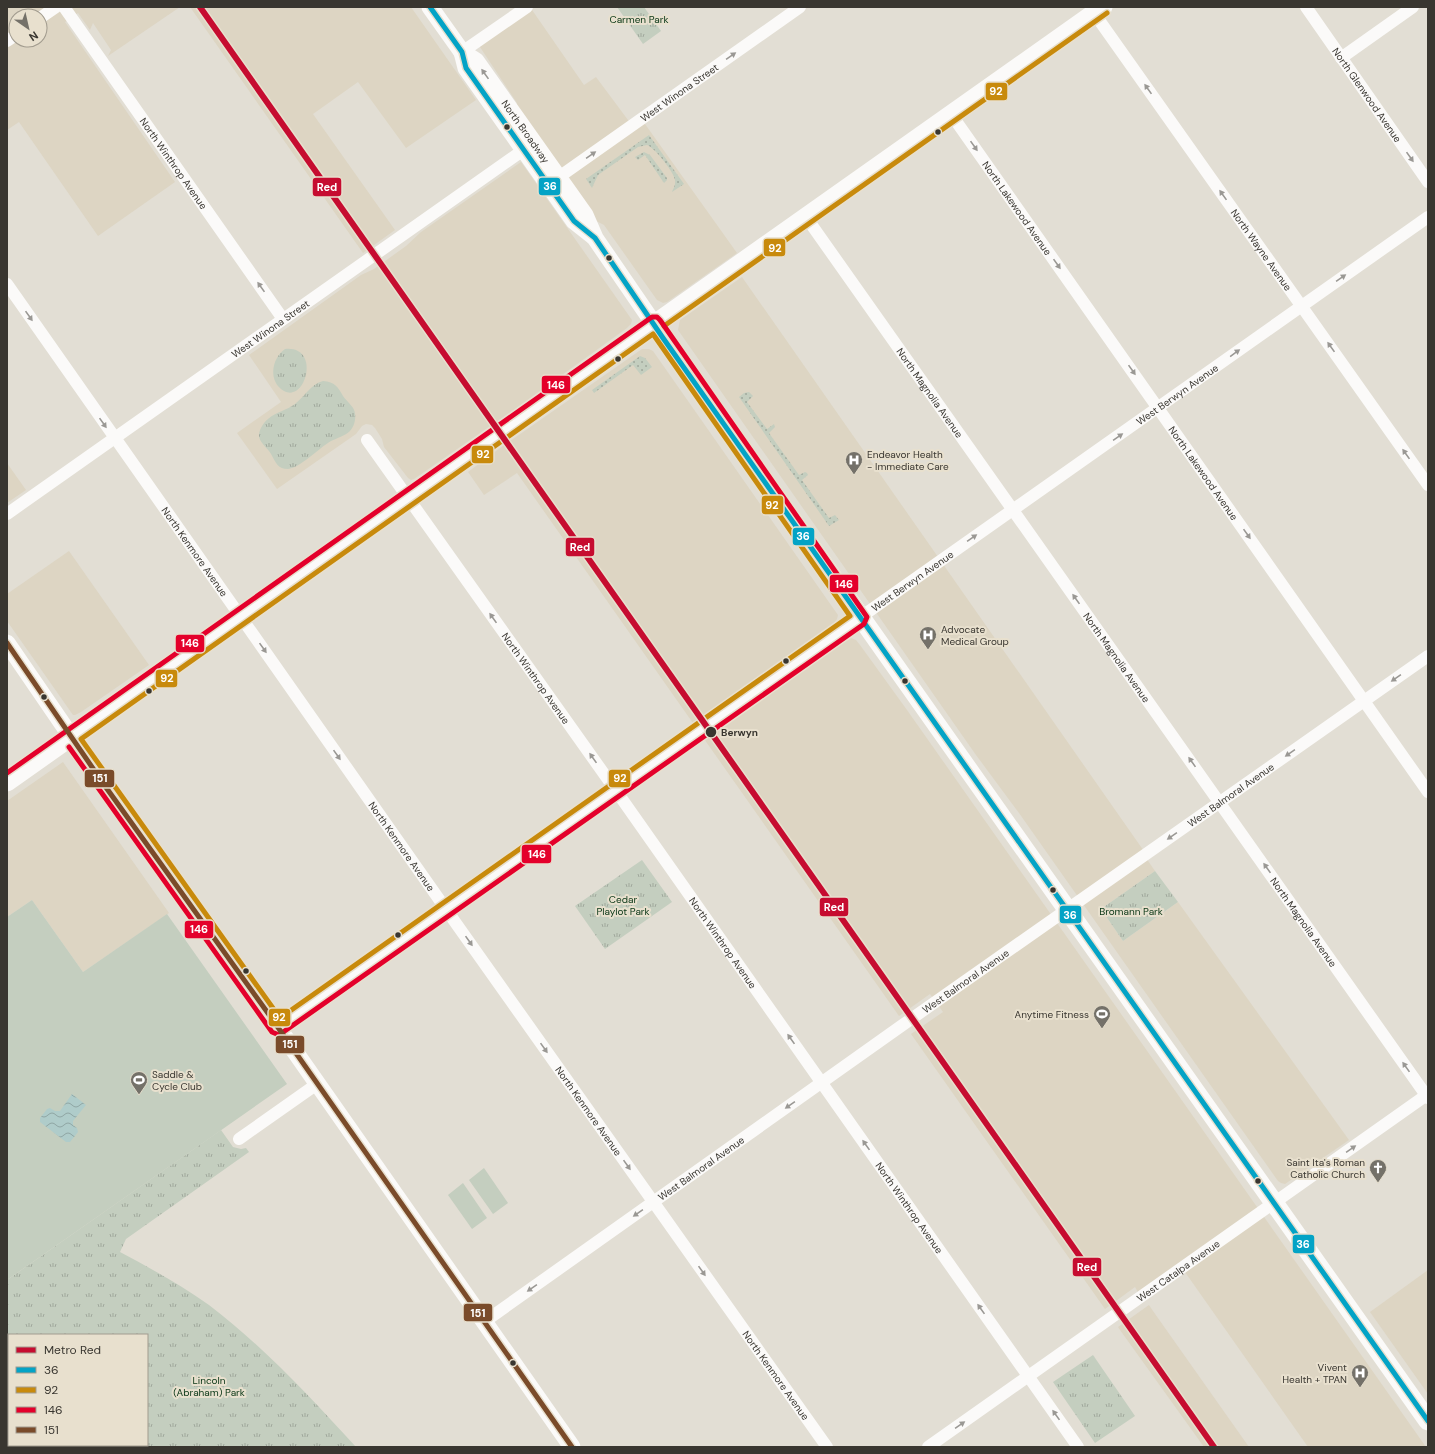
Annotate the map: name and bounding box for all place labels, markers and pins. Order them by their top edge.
unlabelled marker [502,122,512,132]
unlabelled marker [933,127,943,137]
unlabelled marker [604,253,614,263]
unlabelled marker [613,354,623,364]
place label: Endeavor Health - Immediate Care [867,448,949,473]
hospital icon: Endeavor Health - Immediate Care [844,450,864,475]
place label: Advocate Medical Group [941,623,1009,648]
hospital icon: Advocate Medical Group [918,625,938,650]
unlabelled marker [781,656,791,666]
unlabelled marker [900,676,910,686]
unlabelled marker [144,686,154,696]
unlabelled marker [39,692,49,702]
marker: Berwyn [704,725,718,739]
place label: Berwyn [721,726,758,739]
unlabelled marker [1048,885,1058,895]
unlabelled marker [393,930,403,940]
unlabelled marker [241,966,251,976]
sports icon: Anytime Fitness [1092,1004,1112,1029]
place label: Anytime Fitness [1015,1008,1089,1021]
place label: Saddle & Cycle Club [152,1068,202,1093]
sports icon: Saddle & Cycle Club [129,1070,149,1095]
place label: Saint Ita's Roman Catholic Church [1286,1156,1365,1181]
church icon: Saint Ita's Roman Catholic Church [1368,1158,1388,1183]
unlabelled marker [1253,1176,1263,1186]
unlabelled marker [508,1358,518,1368]
place label: Vivent Health + TPAN [1282,1361,1347,1386]
hospital icon: Vivent Health + TPAN [1350,1363,1370,1388]

